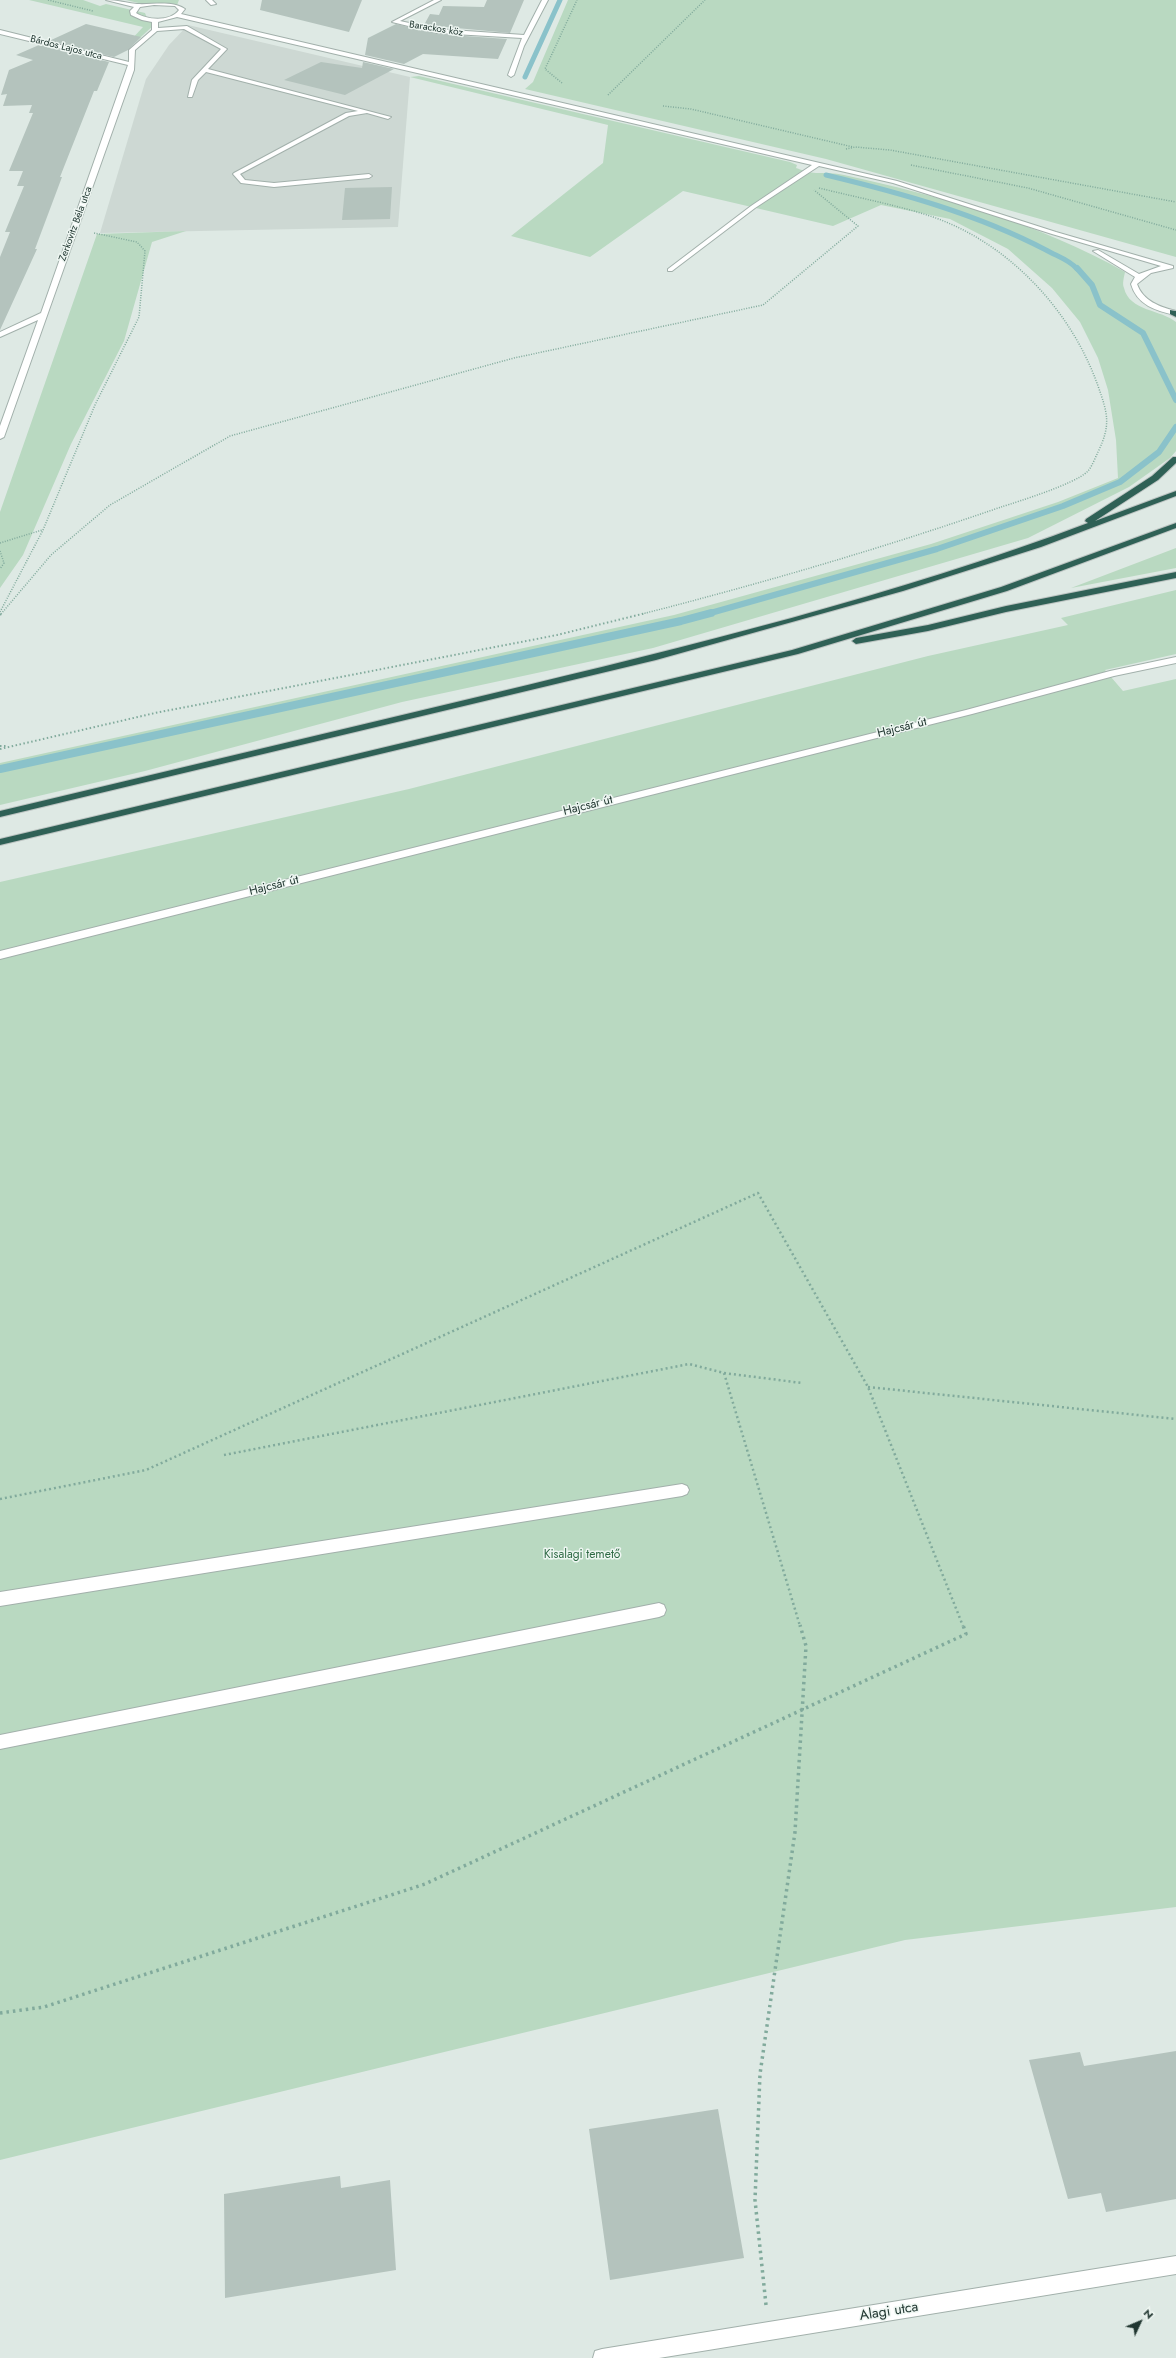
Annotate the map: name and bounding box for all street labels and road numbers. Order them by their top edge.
street label: Barackos köz [408,19,464,39]
street label: Bárdos Lajos utca [29,33,103,63]
street label: Zerkovitz Béla utca [57,185,95,263]
street label: Hajcsár út [876,715,928,741]
street label: Hajcsár út [562,793,614,819]
street label: Hajcsár út [248,873,300,899]
street label: Alagi utca [858,2299,920,2325]

